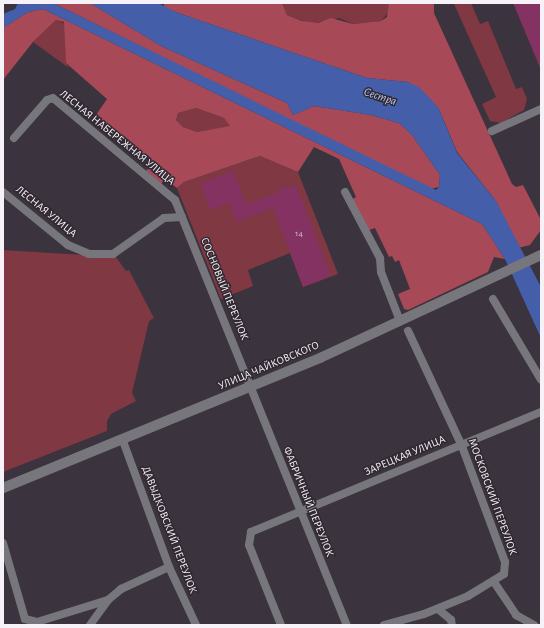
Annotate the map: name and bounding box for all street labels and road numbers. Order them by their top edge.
street label: ЛЕСНАЯ НАБЕРЕЖНАЯ УЛИЦА [57,88,177,188]
street label: ЛЕСНАЯ УЛИЦА [13,183,79,241]
street label: СОСНОВЫЙ ПЕРЕУЛОК [197,236,251,342]
street label: УЛИЦА ЧАЙКОВСКОГО [217,339,321,393]
street label: ЗАРЕЦКАЯ УЛИЦА [363,433,447,479]
street label: МОСКОВСКИЙ ПЕРЕУЛОК [465,437,519,557]
street label: ФАБРИЧНЫЙ ПЕРЕУЛОК [280,445,336,559]
street label: ДАВЫДКОВСКИЙ ПЕРЕУЛОК [139,464,199,596]

